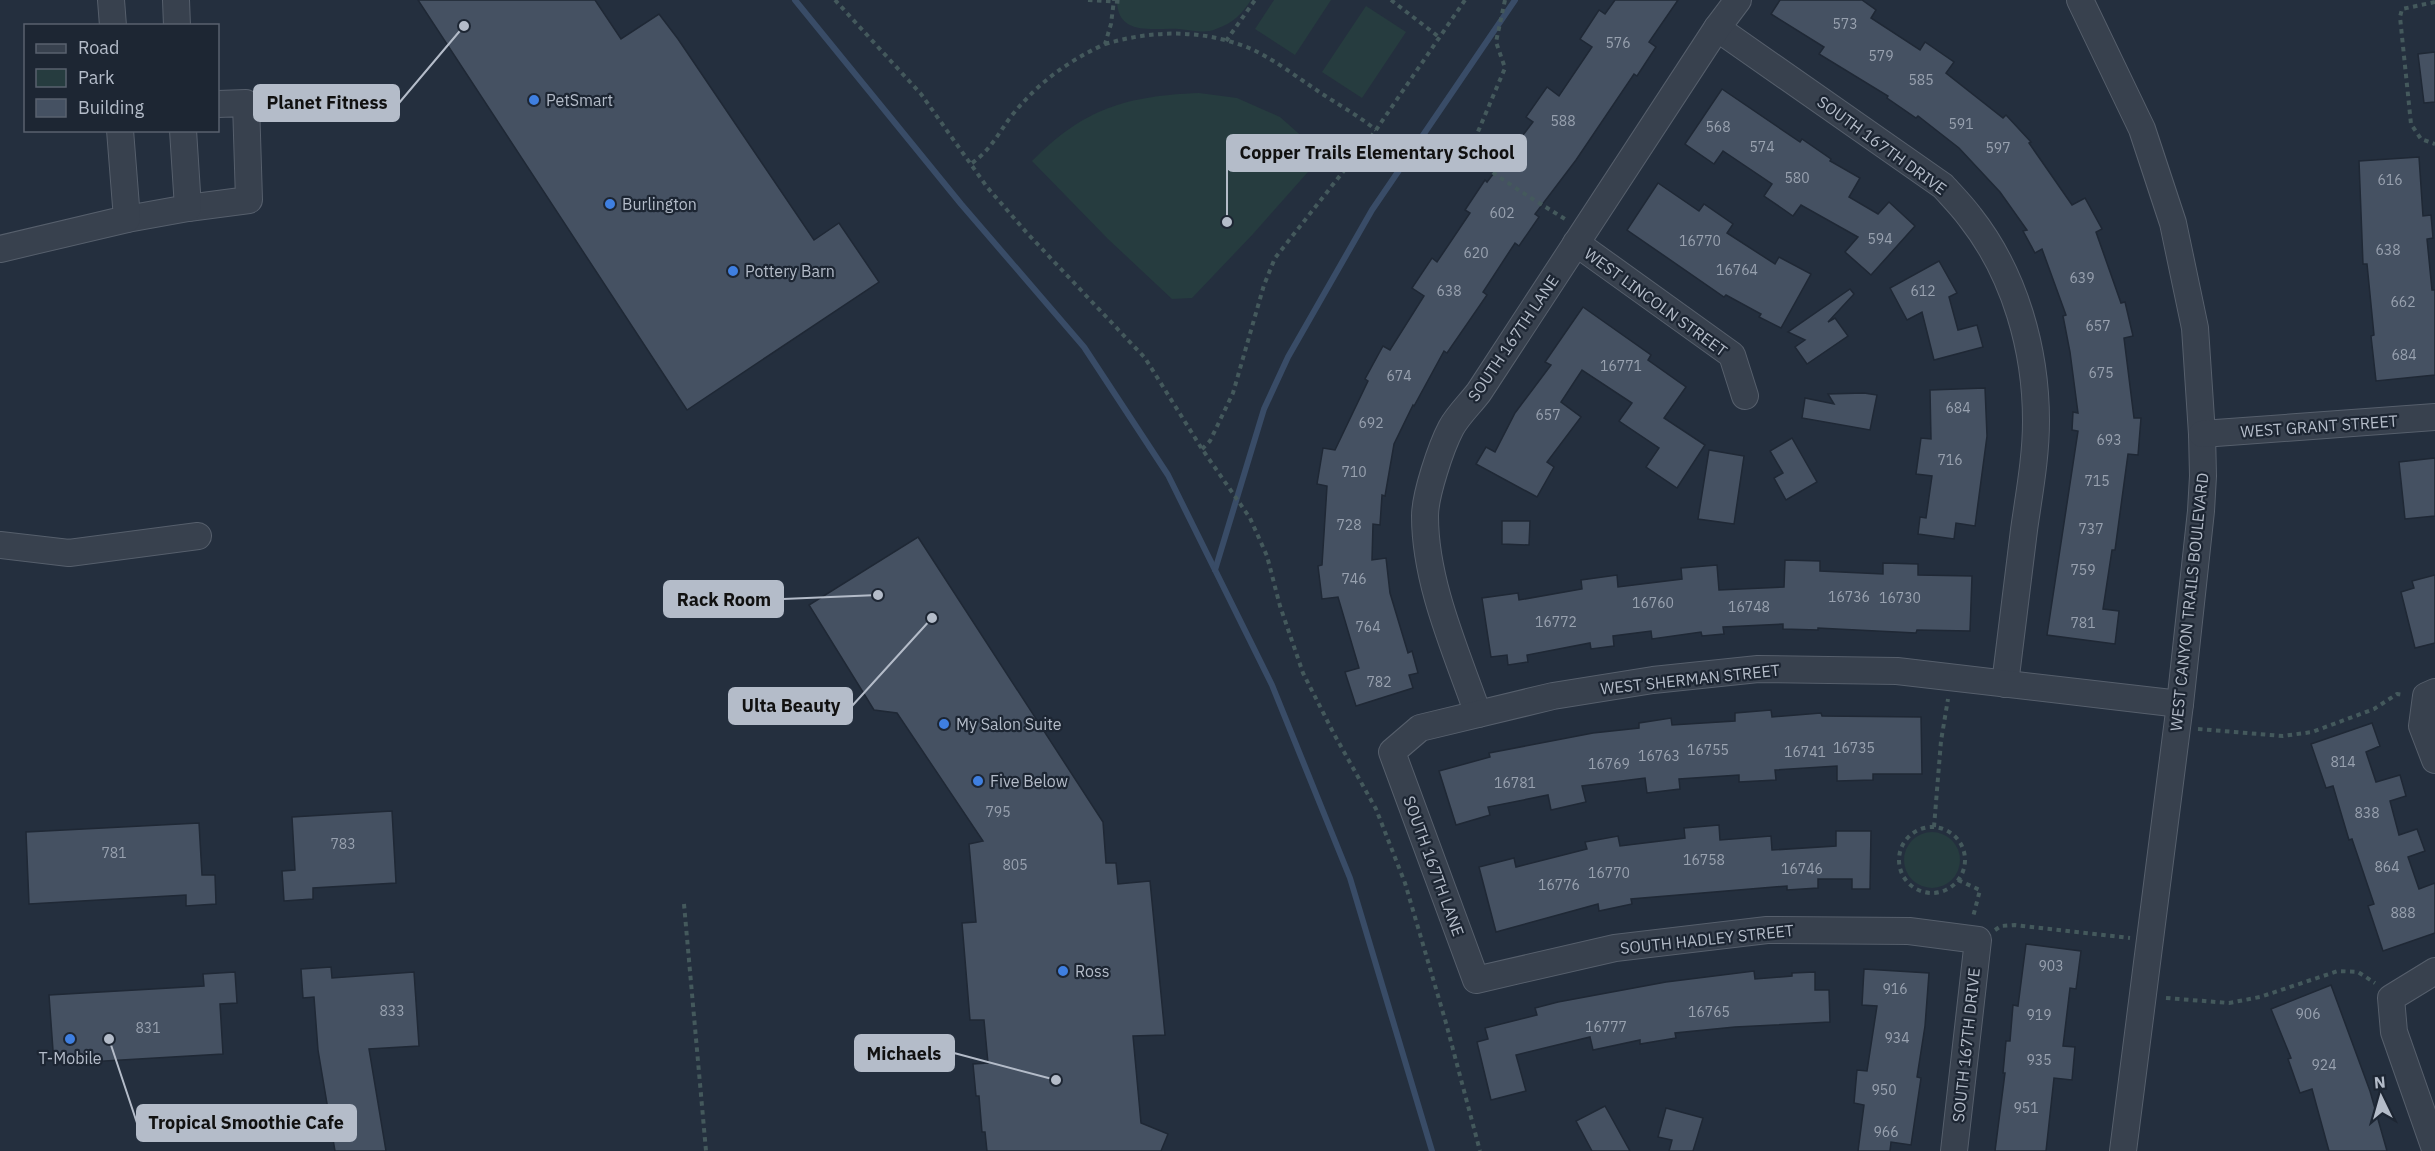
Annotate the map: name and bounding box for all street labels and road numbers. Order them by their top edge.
street label: SOUTH 167TH DRIVE [1813,91,1951,199]
street label: WEST LINCOLN STREET [1581,243,1731,361]
street label: SOUTH 167TH LANE [1463,271,1563,405]
street label: WEST GRANT STREET [2240,411,2398,441]
street label: WEST CANYON TRAILS BOULEVARD [2165,472,2213,732]
street label: WEST SHERMAN STREET [1599,660,1781,698]
street label: SOUTH 167TH LANE [1399,793,1469,939]
street label: SOUTH HADLEY STREET [1619,920,1795,958]
street label: SOUTH 167TH DRIVE [1948,967,1984,1123]

